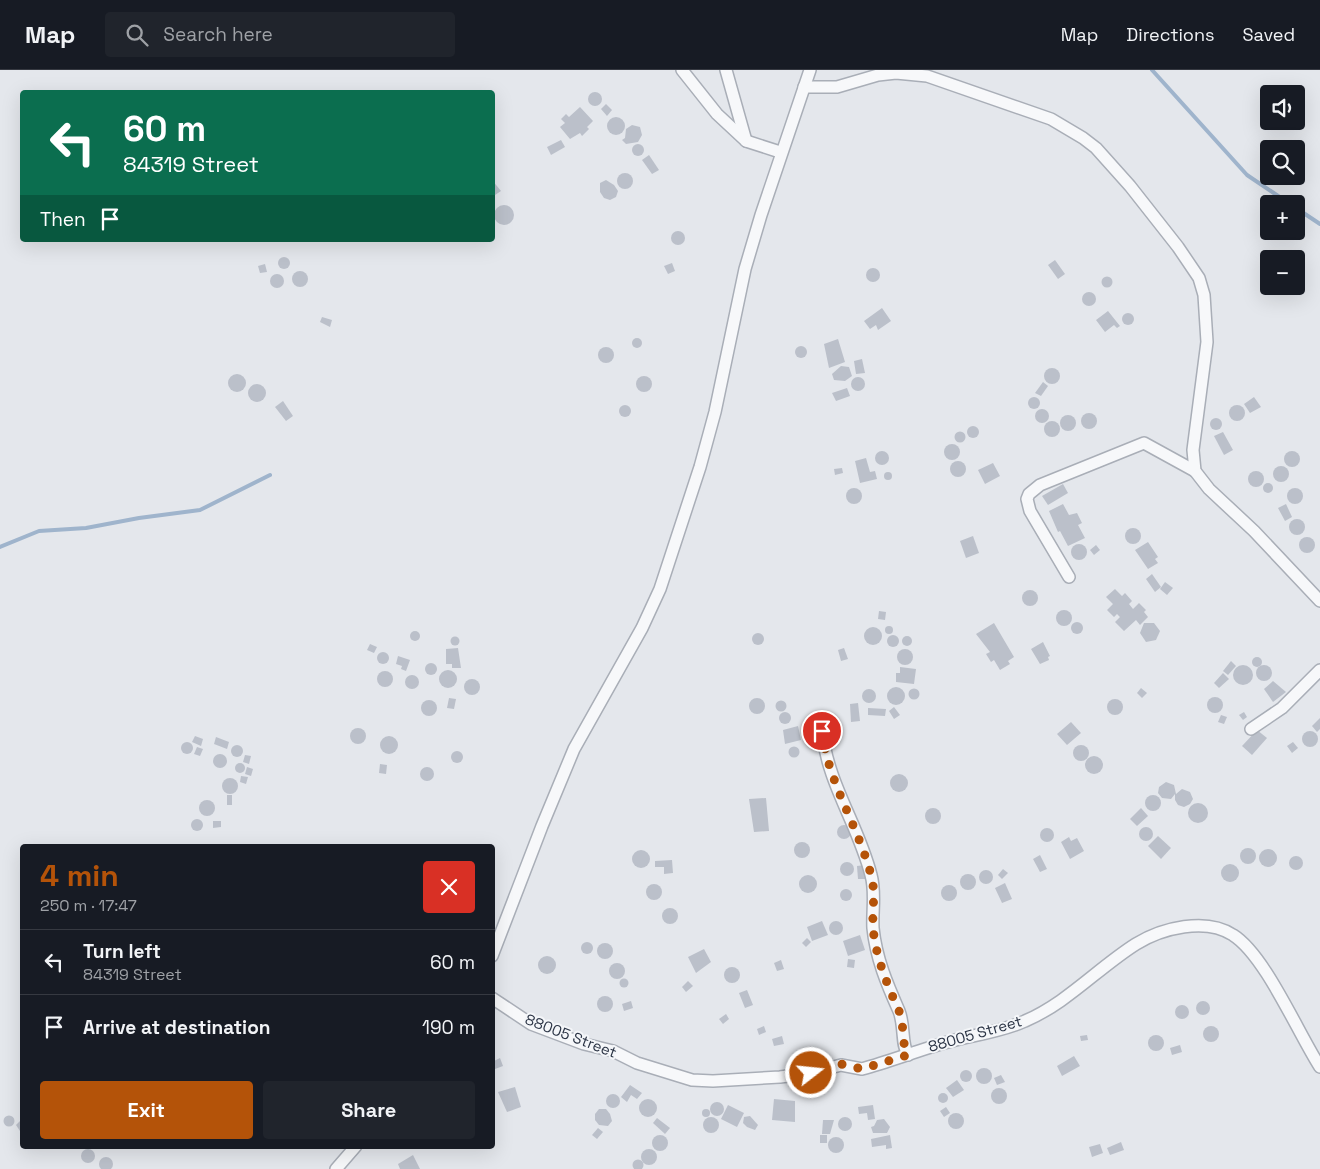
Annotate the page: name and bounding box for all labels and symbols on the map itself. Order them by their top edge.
pin [801,710,843,752]
street label: 88005 Street [523,1009,620,1062]
street label: 88005 Street [926,1011,1024,1056]
position arrow [784,1046,836,1098]

